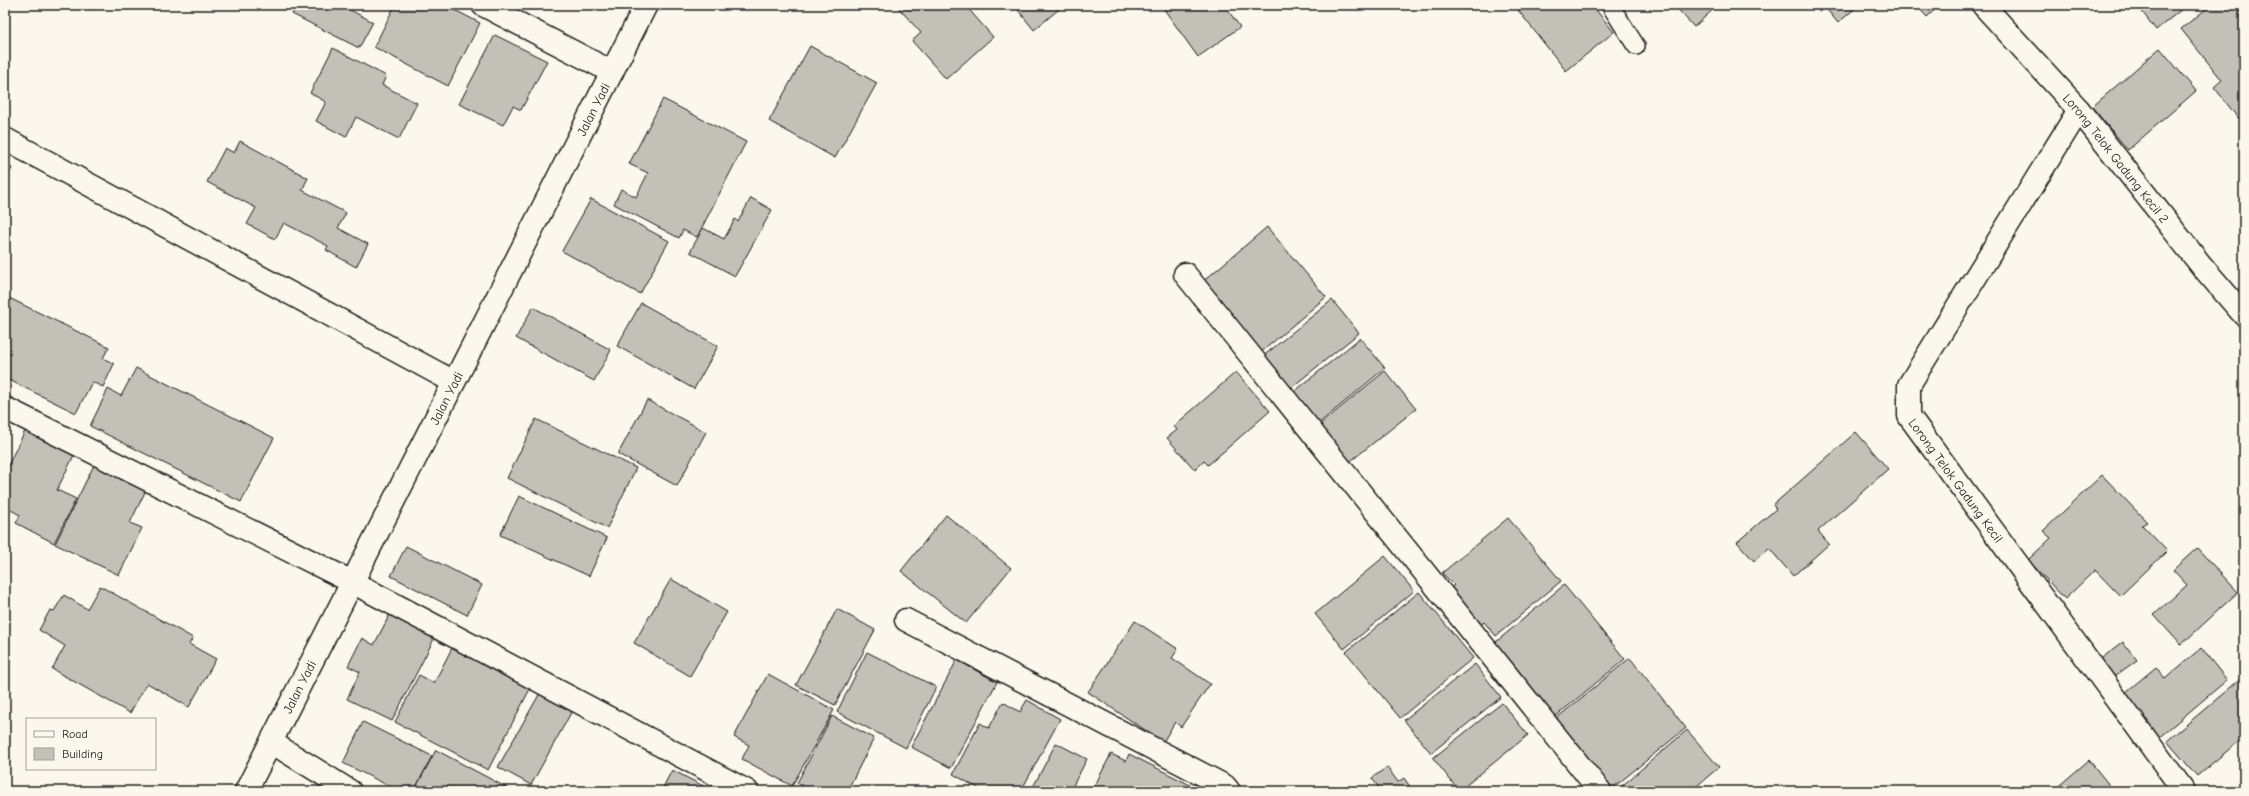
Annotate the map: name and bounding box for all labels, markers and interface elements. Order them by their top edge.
street label: Jalan Yadi [573,80,613,138]
street label: Lorong Telok Gadung Kecil 2 [2060,90,2172,226]
street label: Jalan Yadi [426,369,466,427]
street label: Lorong Telok Gadung Kecil [1906,415,2007,545]
street label: Jalan Yadi [279,658,319,716]
legend [26,718,156,770]
text: Road [62,727,88,741]
text: Building [62,747,103,761]

